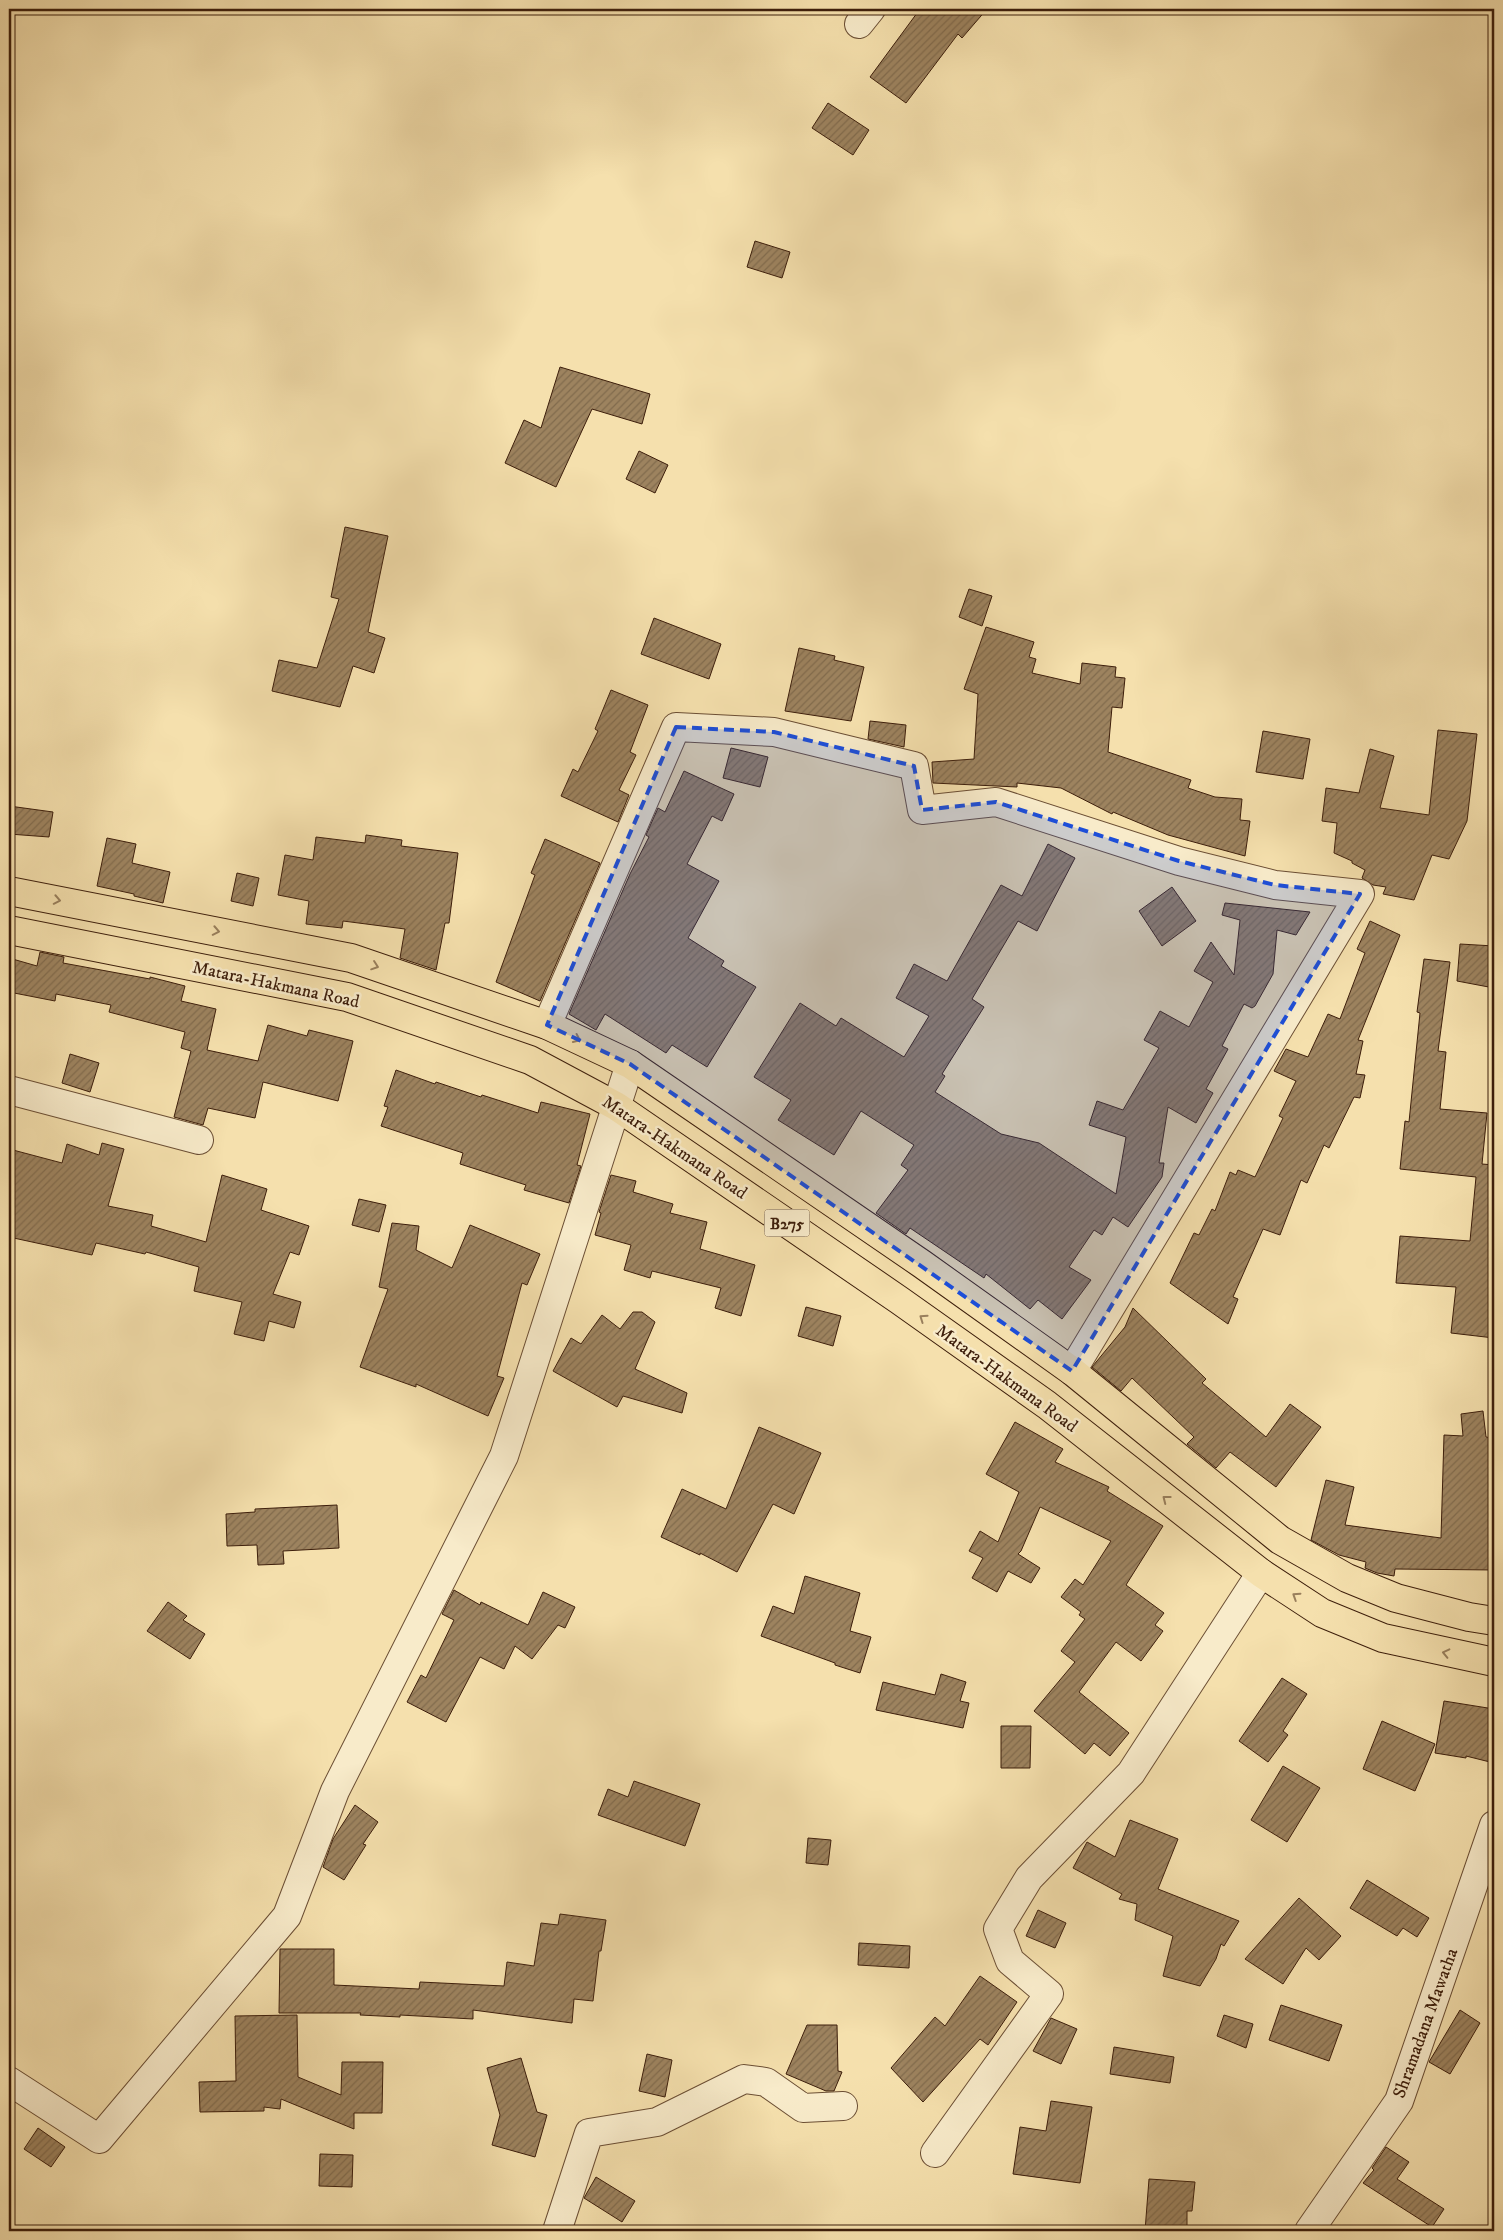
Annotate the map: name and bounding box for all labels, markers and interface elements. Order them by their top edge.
one-way arrow [52,894,61,905]
one-way arrow [212,926,220,936]
street label: Matara-Hakmana Road [190,957,361,1013]
one-way arrow [370,960,378,970]
one-way arrow [572,1033,581,1043]
street label: Matara-Hakmana Road [598,1091,751,1205]
road number: B275 [764,1210,810,1236]
one-way arrow [920,1314,929,1324]
street label: Matara-Hakmana Road [931,1320,1082,1438]
one-way arrow [1163,1496,1172,1504]
one-way arrow [1292,1593,1301,1602]
one-way arrow [1442,1648,1451,1659]
street label: Shramadana Mawatha [1389,1945,1463,2101]

